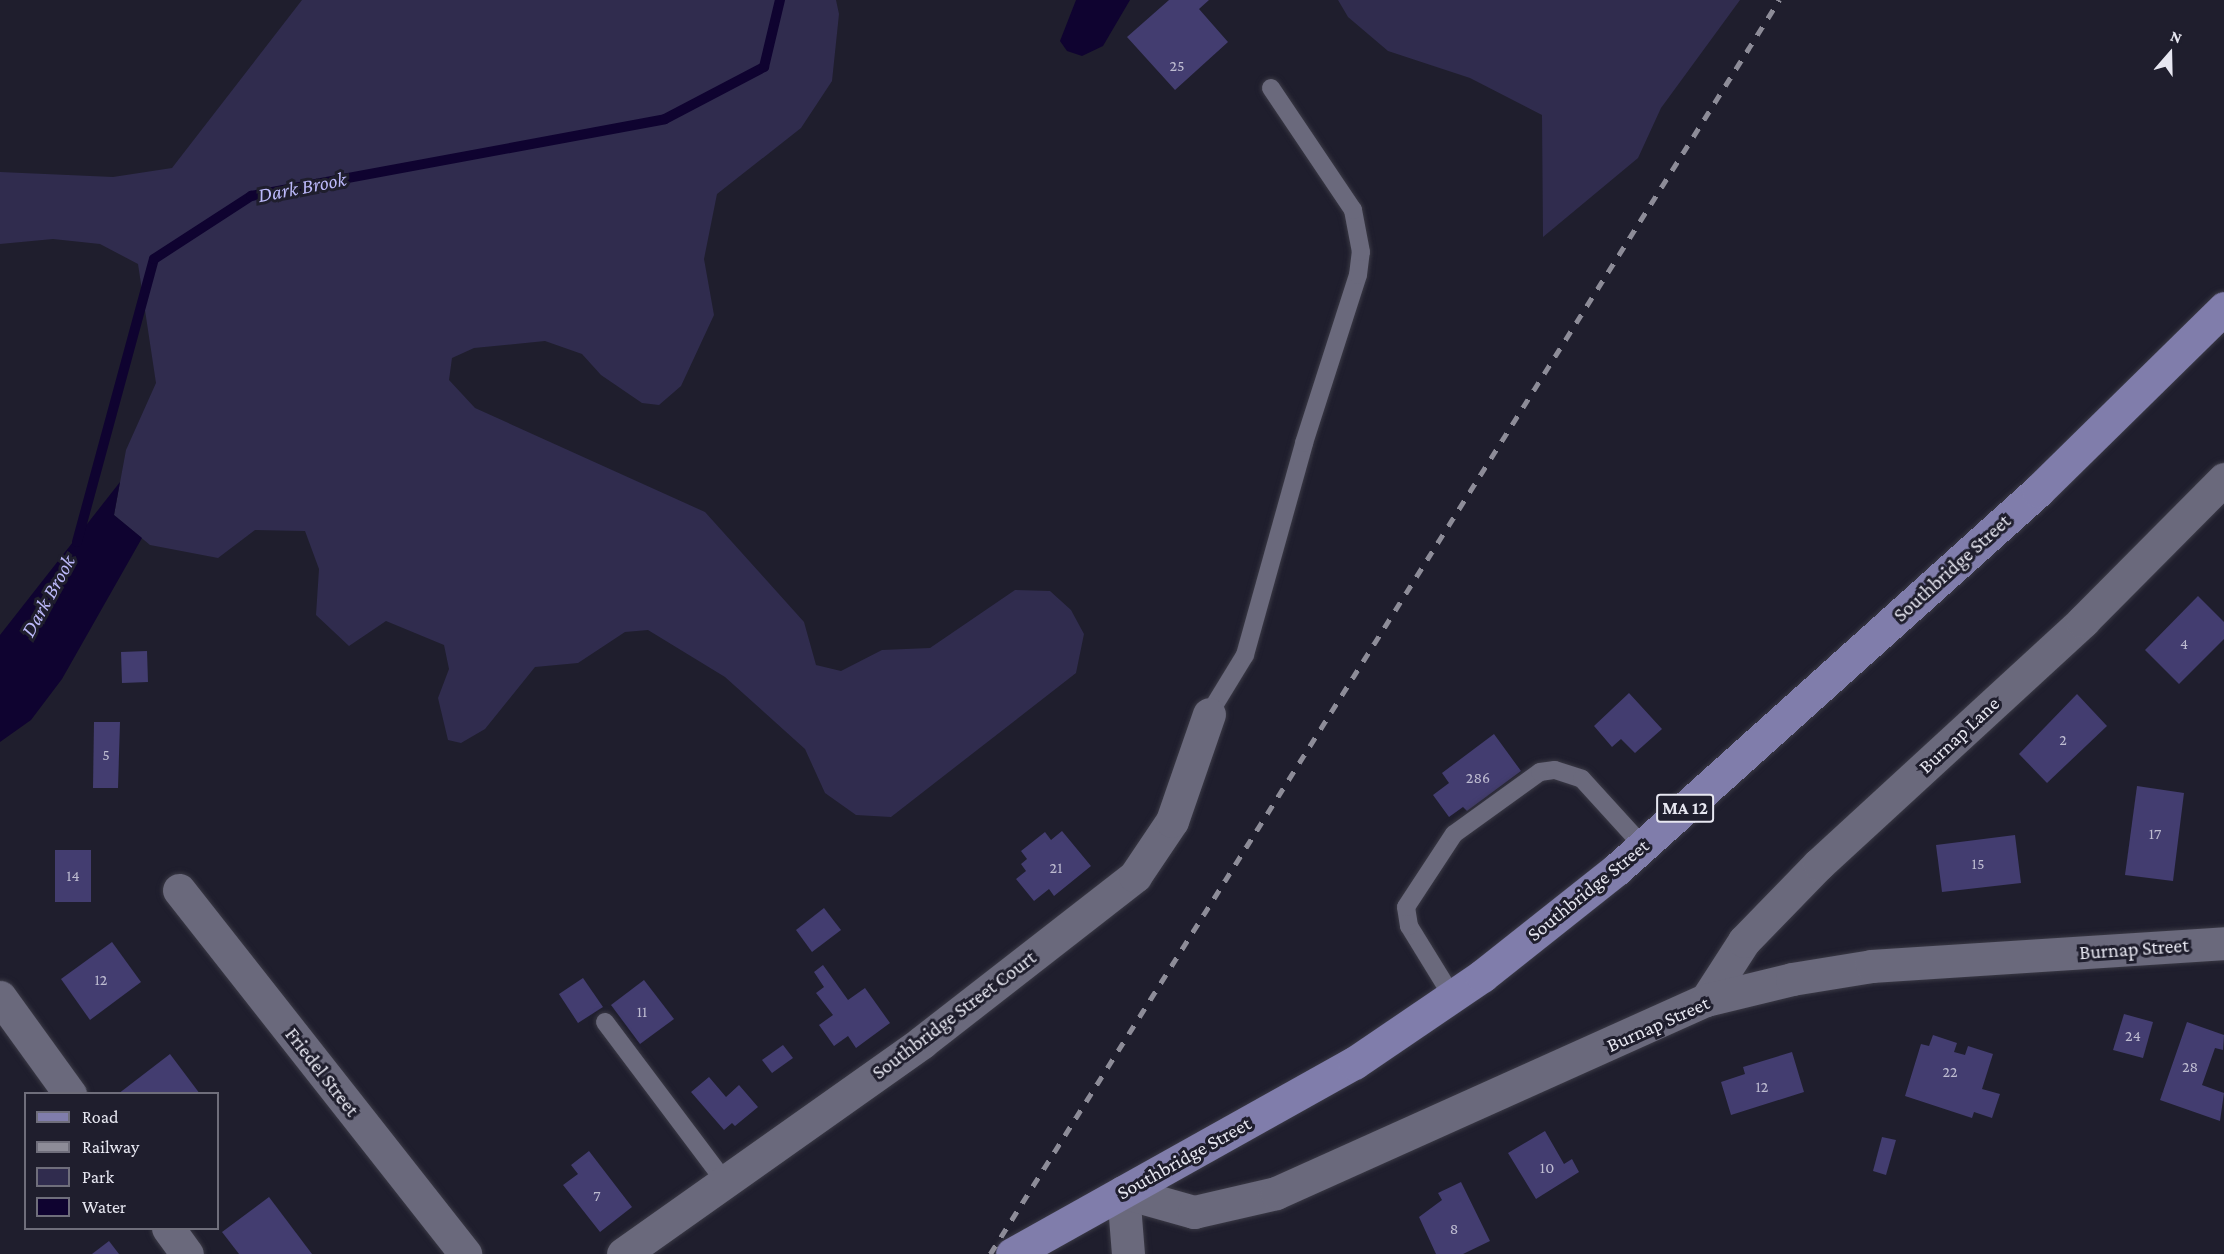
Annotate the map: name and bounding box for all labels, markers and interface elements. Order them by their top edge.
north arrow [2140,24,2200,84]
text: N [2168,27,2184,46]
house number: 25 [1169,56,1185,76]
water label: Dark Brook [256,166,348,208]
street label: Southbridge Street [1888,509,2016,627]
water label: Dark Brook [15,551,81,641]
house number: 4 [2180,634,2188,654]
street label: Burnap Lane [1914,692,2004,778]
house number: 2 [2059,730,2067,750]
house number: 5 [102,745,110,765]
house number: 286 [1466,768,1490,788]
road number: MA 12 [1655,793,1715,823]
house number: 17 [2149,824,2161,844]
street label: Southbridge Street [1522,834,1654,946]
house number: 15 [1972,854,1984,874]
house number: 21 [1050,858,1062,878]
house number: 14 [66,866,80,886]
street label: Burnap Street [2078,933,2190,965]
street label: Southbridge Street Court [867,946,1041,1084]
house number: 12 [95,970,107,990]
street label: Burnap Street [1603,991,1713,1057]
house number: 11 [637,1002,647,1022]
street label: Friedel Street [280,1023,364,1121]
house number: 24 [2125,1026,2141,1046]
house number: 28 [2182,1057,2198,1077]
house number: 22 [1942,1062,1958,1082]
house number: 12 [1756,1077,1768,1097]
legend [24,1092,219,1230]
text: Road [82,1107,119,1127]
street label: Southbridge Street [1113,1111,1255,1205]
text: Railway [82,1137,139,1157]
house number: 10 [1540,1158,1554,1178]
text: Park [82,1167,114,1187]
house number: 7 [593,1186,601,1206]
text: Water [82,1197,126,1217]
house number: 8 [1450,1219,1458,1239]

